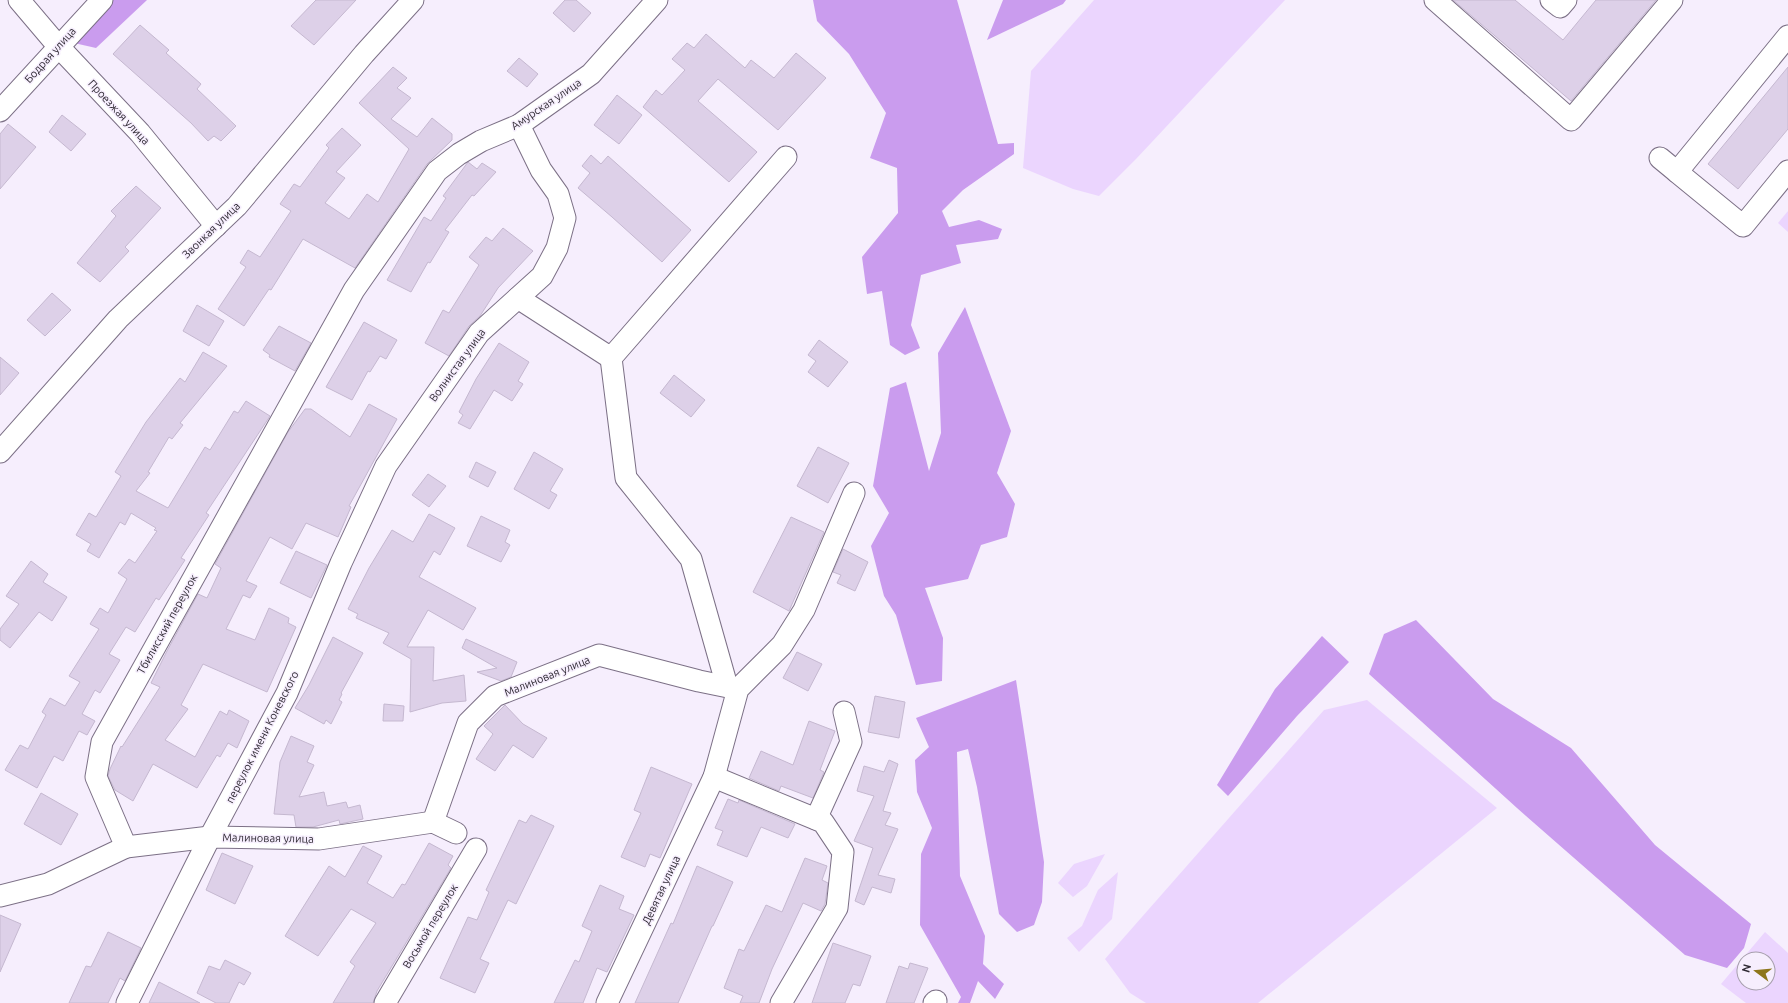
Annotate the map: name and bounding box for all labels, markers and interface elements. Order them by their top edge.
street label: Бодрая улица [22,25,78,85]
street label: Амурская улица [509,76,583,132]
street label: Проезжая улица [86,77,152,147]
street label: Звонкая улица [180,200,242,260]
street label: Волнистая улица [427,326,487,404]
street label: Тбилисский переулок [135,572,200,676]
street label: Малиновая улица [502,653,592,699]
street label: переулок имени Коневского [223,669,301,805]
street label: Малиновая улица [222,831,314,845]
street label: Девятая улица [640,854,682,926]
street label: Восьмой переулок [400,881,460,970]
north arrow [1736,951,1776,991]
text: N [1739,963,1753,974]

